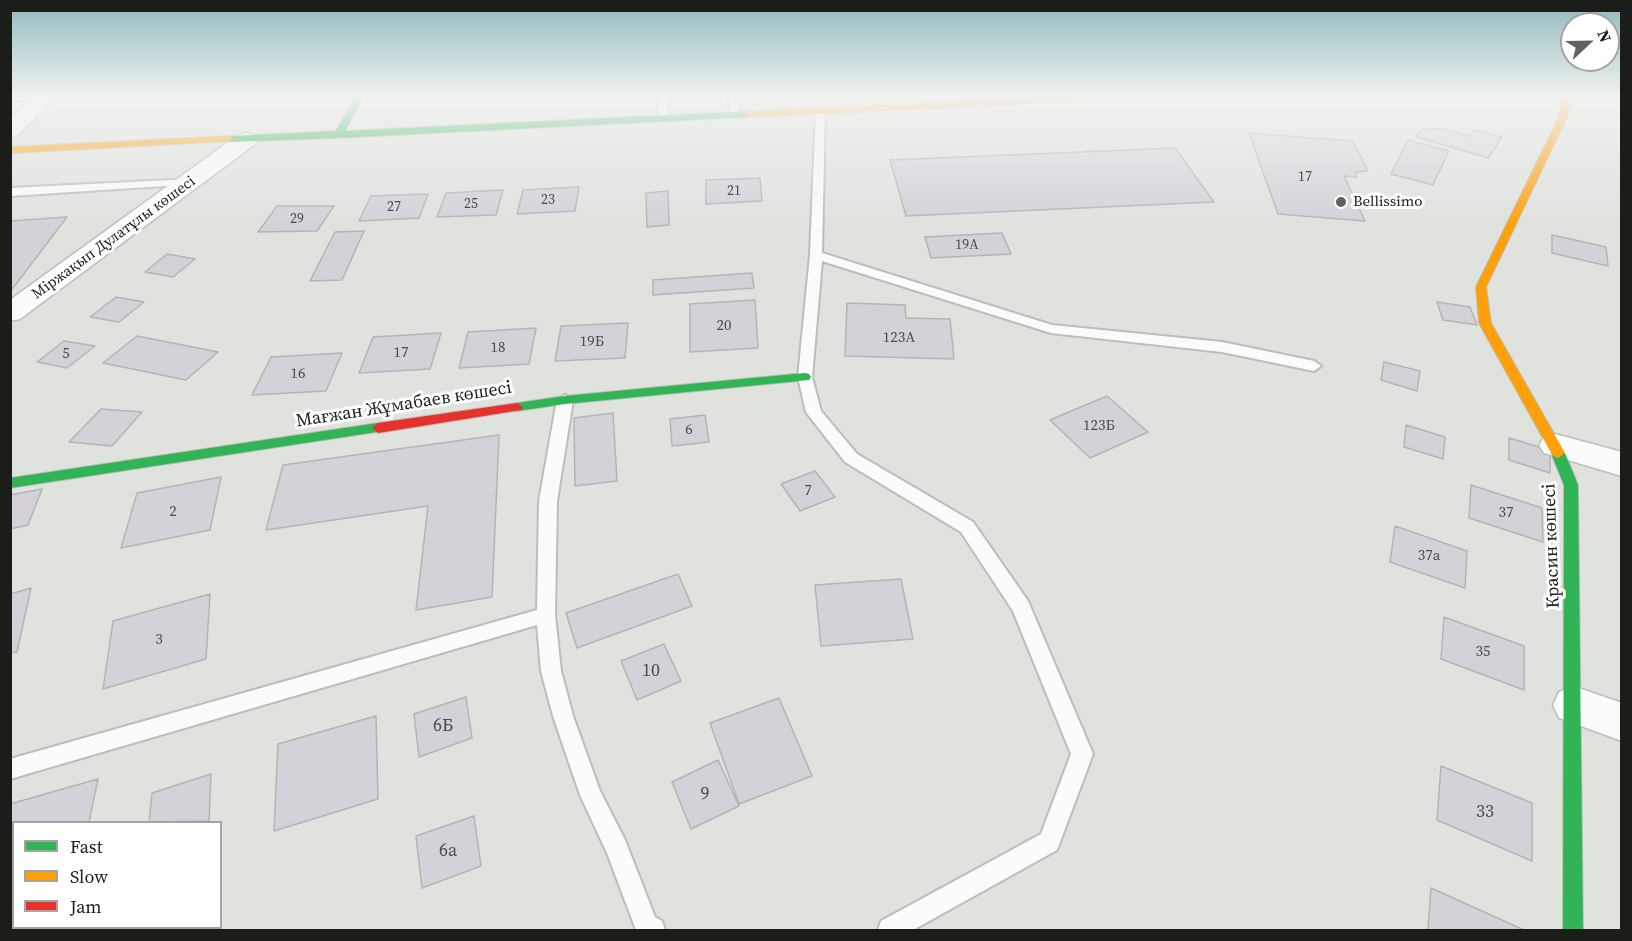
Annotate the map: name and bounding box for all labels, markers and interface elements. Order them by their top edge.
north arrow [1560,12,1620,72]
text: N [1592,26,1617,46]
house number: 17 [1298,169,1312,185]
street label: Міржақып Дулатұлы көшесі [29,173,199,303]
house number: 21 [727,183,741,199]
house number: 23 [541,192,555,208]
place label: Bellissimo [1353,193,1423,211]
marker: Bellissimo [1334,195,1348,209]
house number: 25 [464,196,478,212]
house number: 27 [387,199,401,215]
house number: 29 [290,211,304,227]
house number: 19А [955,237,979,253]
house number: 20 [717,317,731,335]
house number: 123А [883,329,915,347]
house number: 19Б [580,333,604,351]
house number: 18 [491,339,505,357]
house number: 17 [394,344,408,362]
house number: 5 [62,345,70,363]
house number: 16 [291,365,305,383]
street label: Мағжан Жұмабаев көшесі [295,377,513,433]
house number: 123Б [1083,417,1115,435]
house number: 6 [685,421,693,439]
house number: 7 [804,482,812,500]
street label: Красин көшесі [1539,483,1565,609]
house number: 2 [169,503,177,521]
house number: 37 [1499,504,1513,522]
house number: 37а [1418,547,1440,565]
house number: 3 [155,631,163,649]
house number: 35 [1476,643,1490,661]
house number: 10 [642,660,660,682]
house number: 6Б [433,715,453,737]
house number: 9 [701,783,709,805]
house number: 33 [1476,801,1494,823]
legend [12,821,222,929]
text: Fast [70,834,103,859]
house number: 6а [439,840,457,862]
text: Slow [70,864,108,889]
text: Jam [70,894,102,919]

